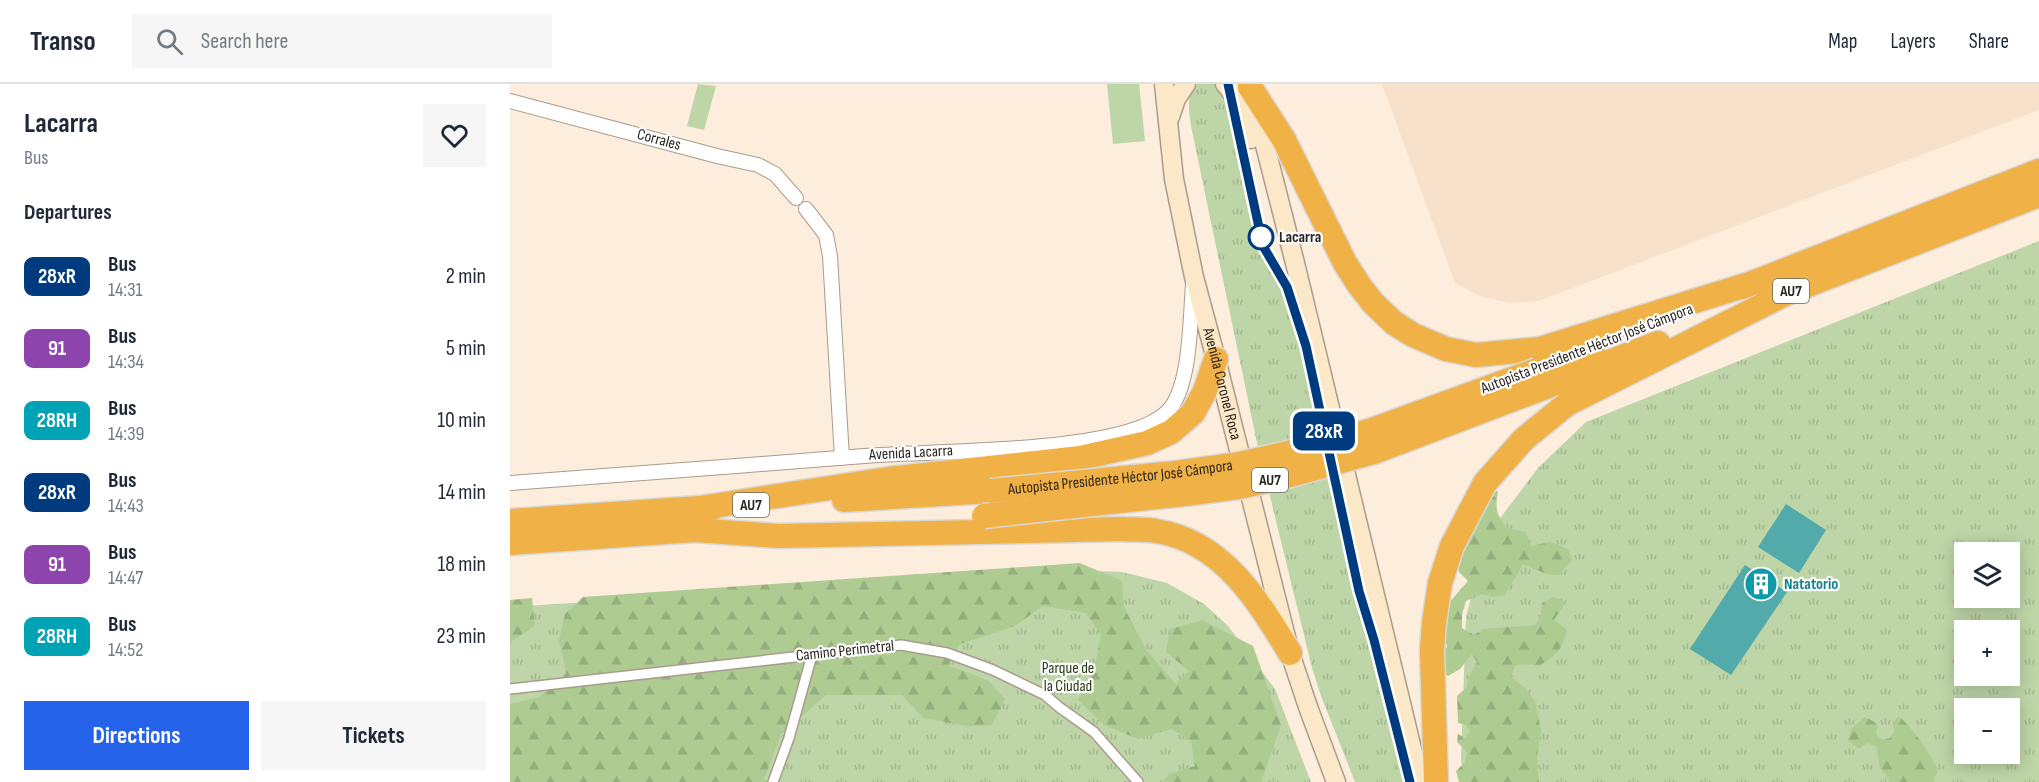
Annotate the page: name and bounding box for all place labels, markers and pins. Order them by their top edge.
marker: Lacarra [1248,224,1274,250]
place label: Lacarra [1279,228,1321,247]
building icon: Natatorio [1743,566,1779,602]
place label: Natatorio [1784,575,1838,594]

